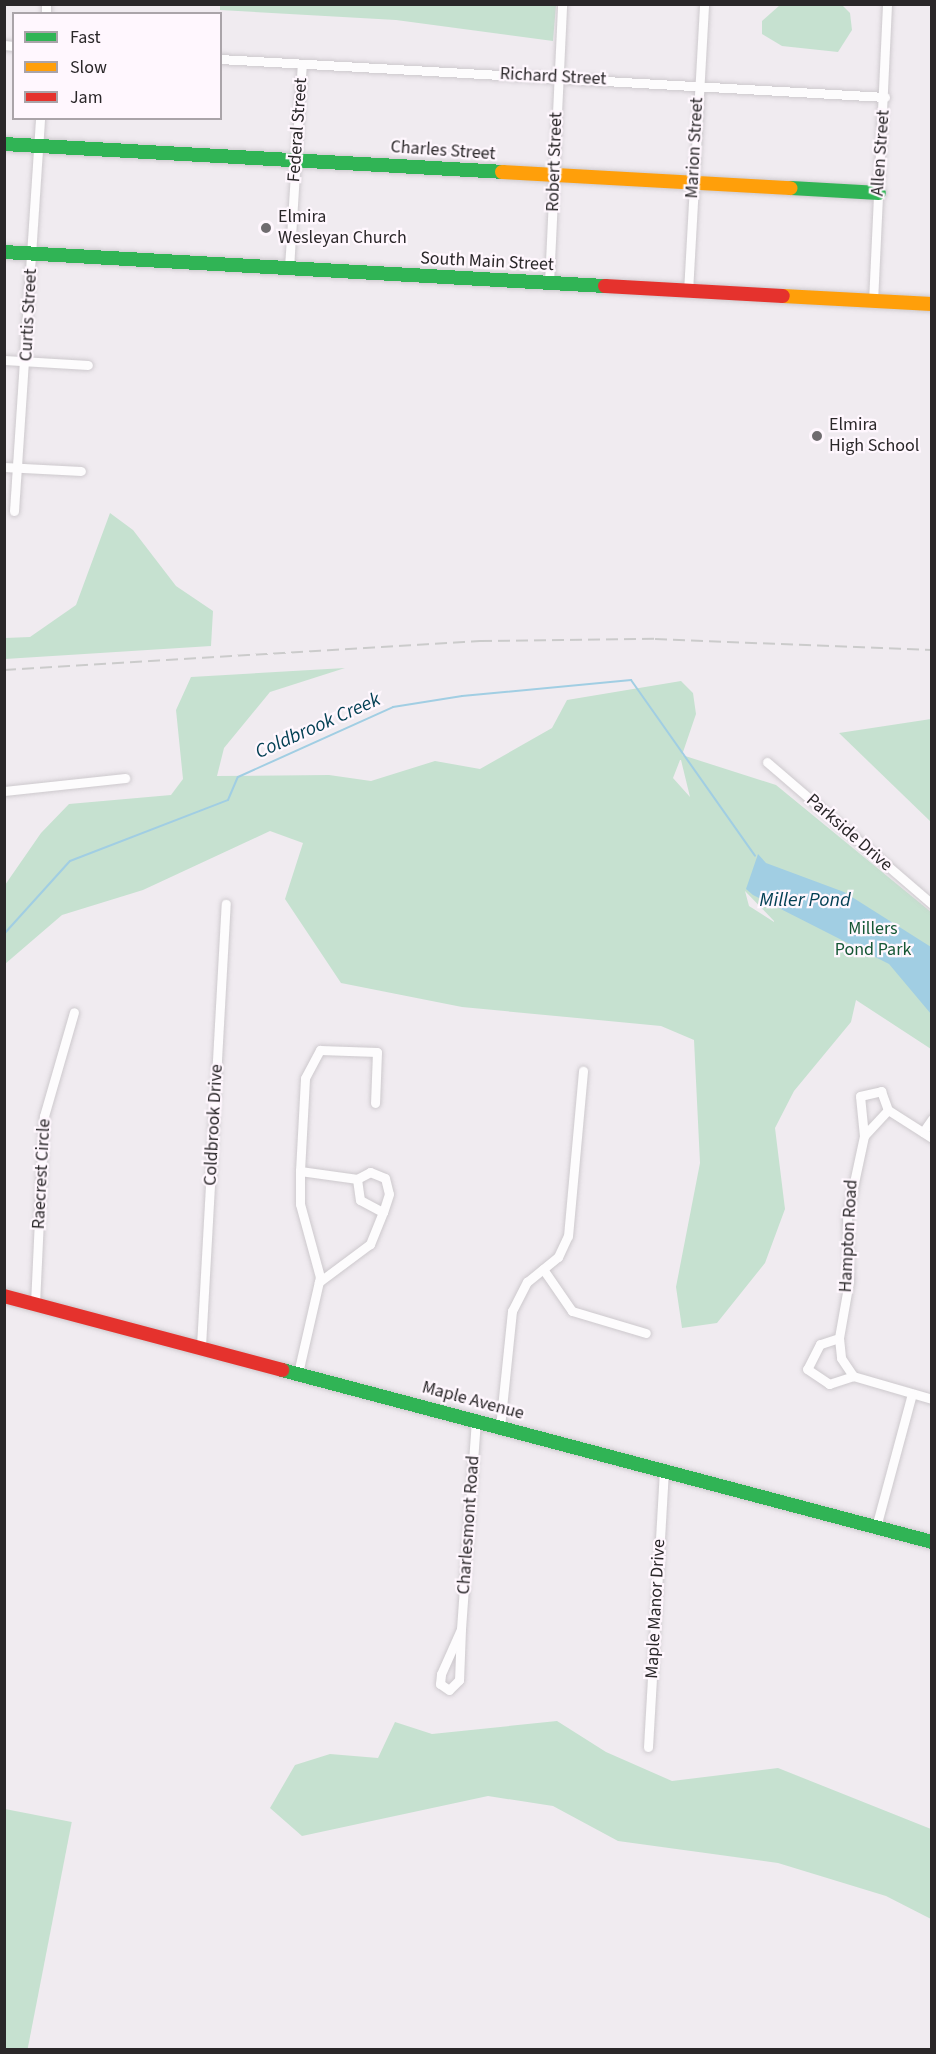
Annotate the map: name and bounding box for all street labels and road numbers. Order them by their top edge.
street label: Richard Street [499,63,607,91]
street label: Federal Street [284,77,312,183]
street label: Marion Street [682,97,708,199]
street label: Allen Street [867,109,895,197]
street label: Robert Street [542,112,568,212]
street label: Charles Street [390,137,496,165]
street label: South Main Street [420,248,554,276]
street label: Curtis Street [16,268,42,362]
street label: Parkside Drive [801,790,897,876]
street label: Coldbrook Drive [200,1064,228,1186]
street label: Raecrest Circle [28,1118,56,1230]
street label: Hampton Road [835,1179,863,1293]
street label: Maple Avenue [420,1377,526,1425]
street label: Charlesmont Road [453,1455,485,1595]
street label: Maple Manor Drive [642,1539,670,1679]

